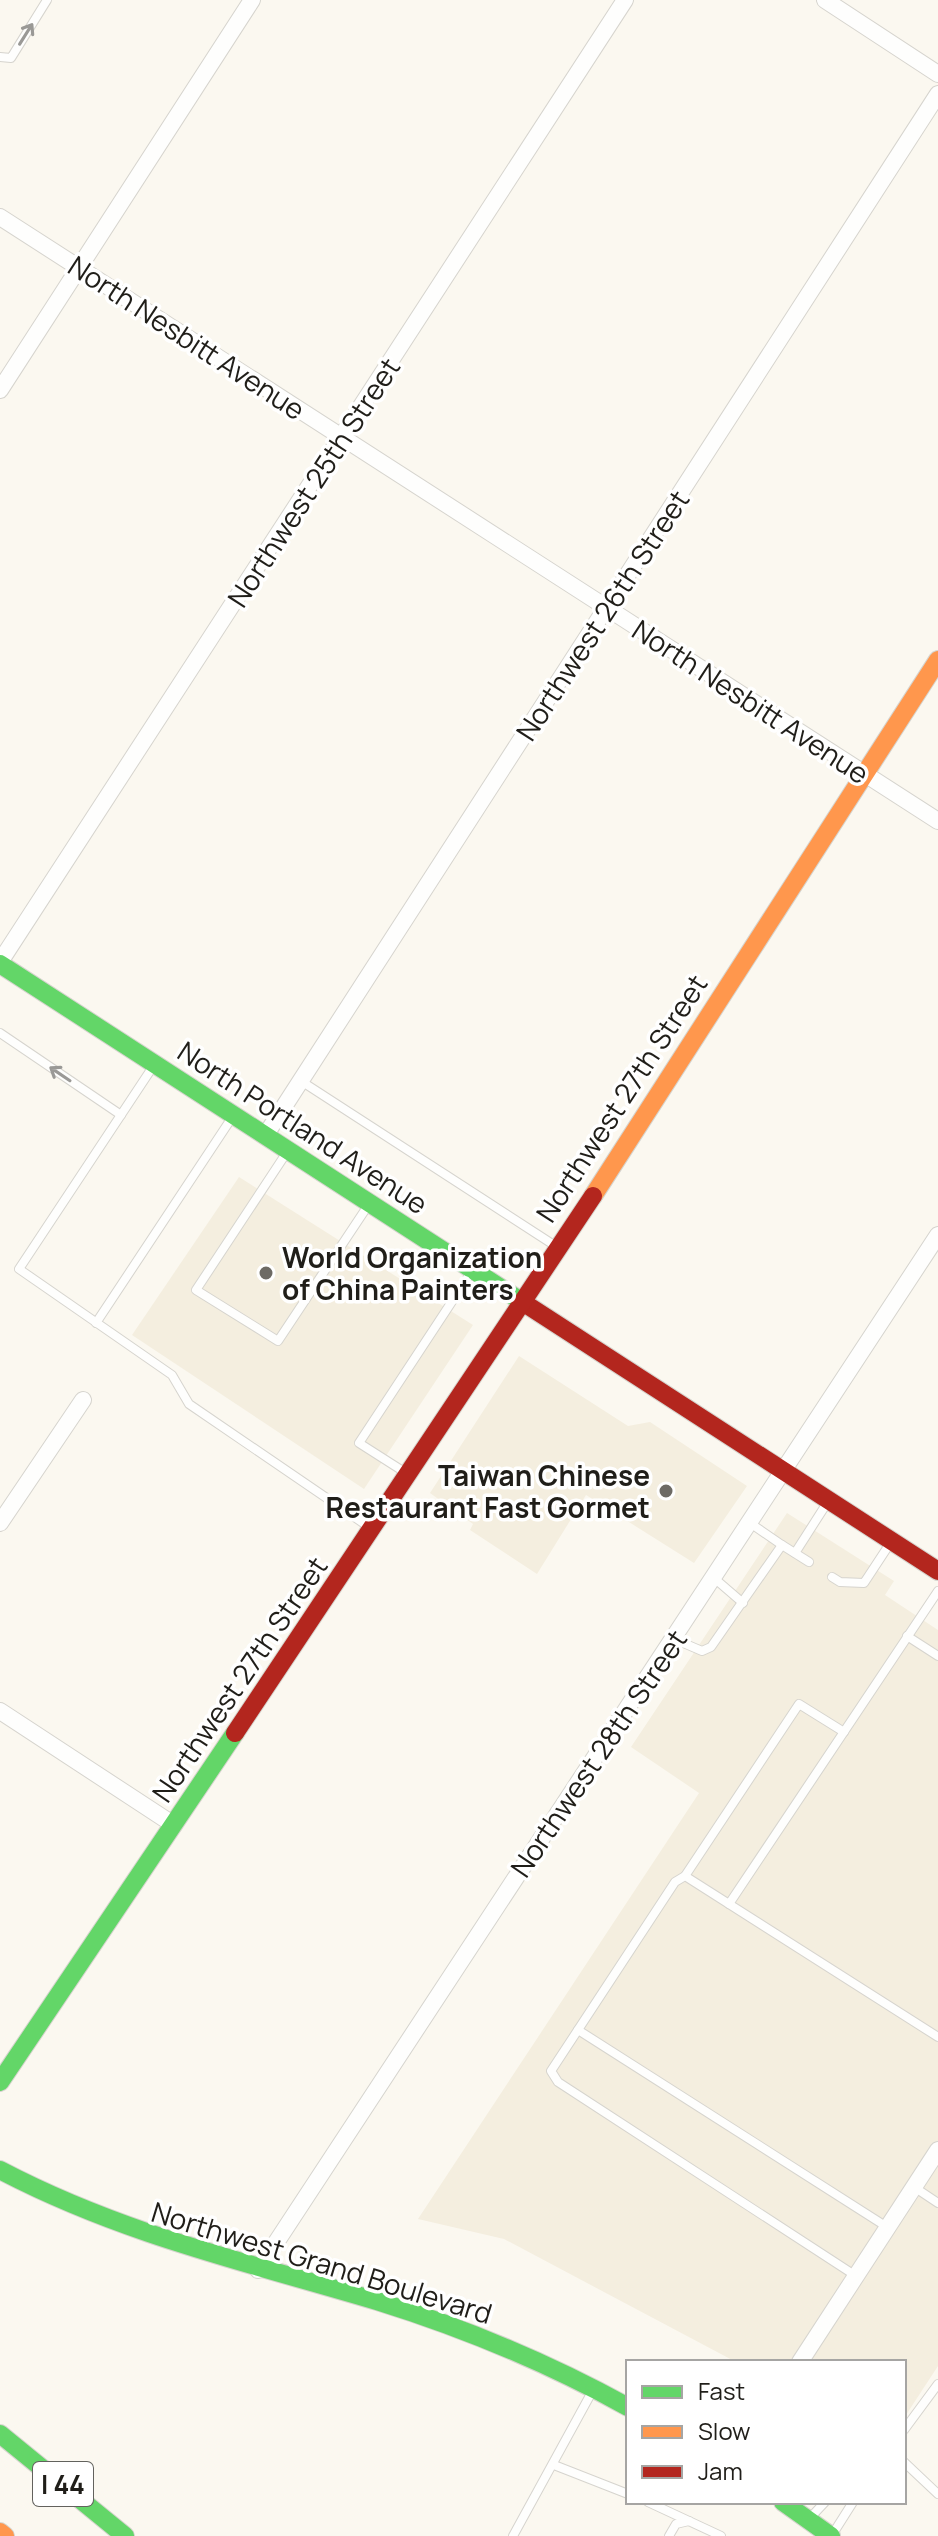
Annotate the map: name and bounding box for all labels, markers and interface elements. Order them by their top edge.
one-way arrow [18,23,34,46]
street label: North Nesbitt Avenue [61,246,313,428]
street label: Northwest 25th Street [218,350,408,614]
street label: Northwest 26th Street [507,482,697,748]
street label: North Nesbitt Avenue [625,610,877,792]
street label: Northwest 27th Street [527,967,715,1229]
street label: North Portland Avenue [171,1032,435,1222]
one-way arrow [50,1066,72,1082]
place label: World Organization of China Painters [282,1238,542,1308]
marker: World Organization of China Painters [257,1264,275,1282]
place label: Taiwan Chinese Restaurant Fast Gormet [326,1456,650,1526]
marker: Taiwan Chinese Restaurant Fast Gormet [657,1482,675,1500]
street label: Northwest 27th Street [143,1549,335,1809]
street label: Northwest 28th Street [501,1622,695,1884]
street label: Northwest Grand Boulevard [147,2192,497,2332]
legend [626,2360,906,2504]
text: Fast [698,2374,745,2407]
text: Slow [698,2414,751,2447]
text: Jam [698,2454,743,2487]
road number: I 44 [33,2462,93,2506]

